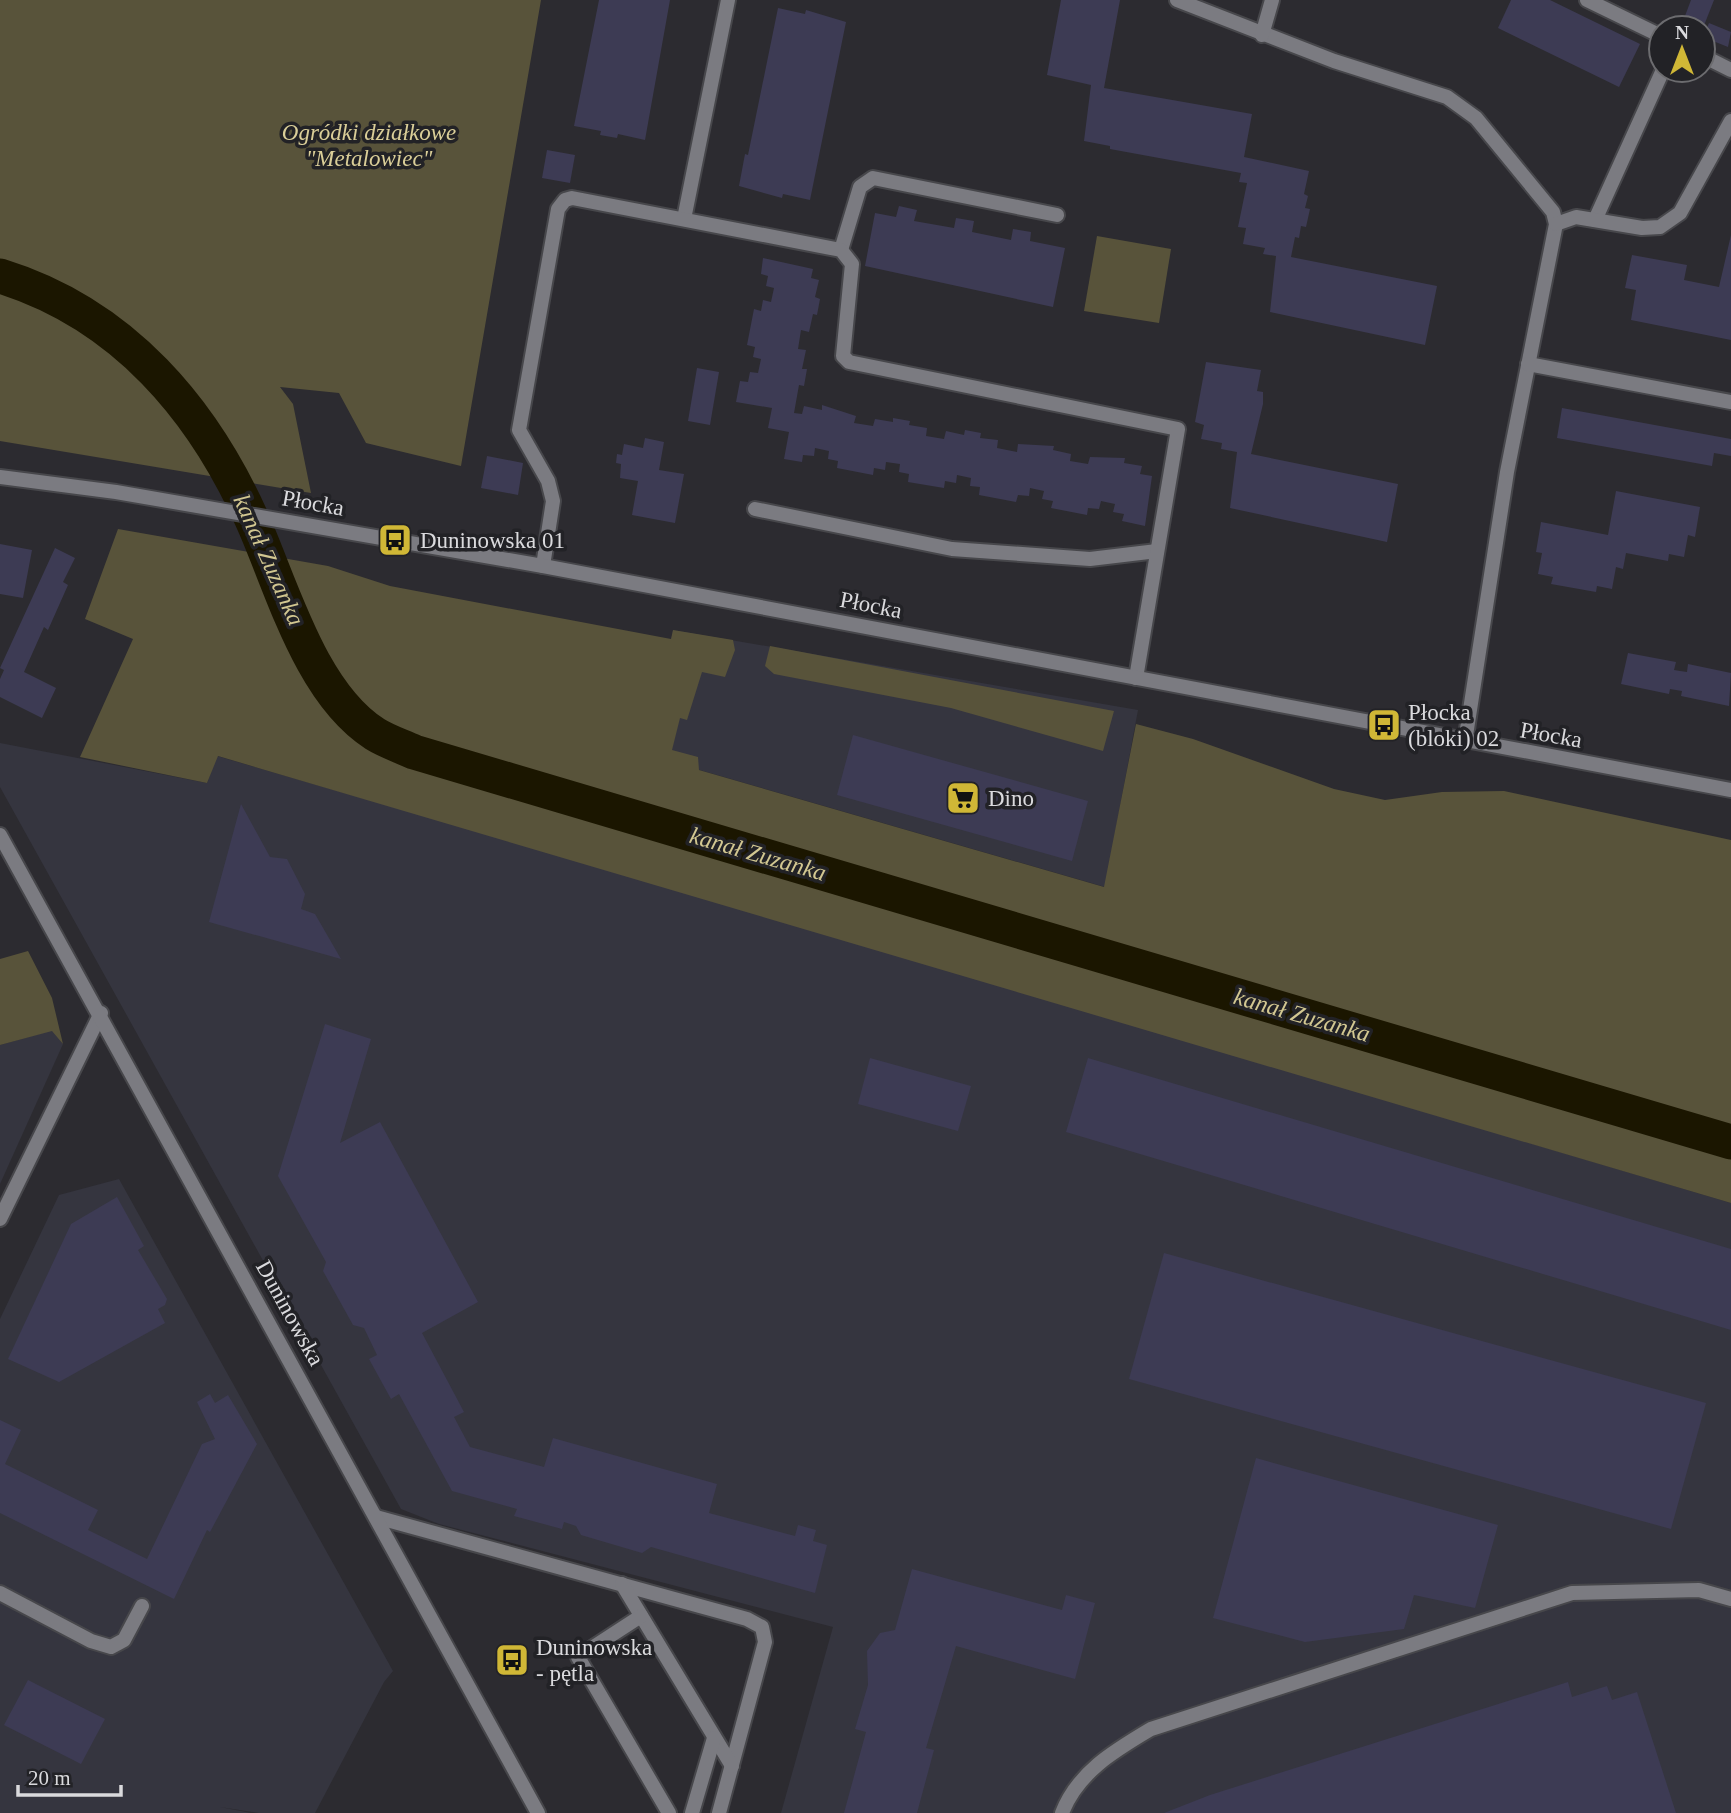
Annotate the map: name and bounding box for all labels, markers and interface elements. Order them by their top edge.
north arrow [1647,14,1717,84]
text: N [1675,22,1689,43]
park label: Ogródki działkowe "Metalowiec" [282,120,456,171]
street label: Płocka [280,485,346,521]
water label: kanał Zuzanka [229,490,309,630]
bus stop icon: Duninowska 01 [376,521,414,559]
place label: Duninowska 01 [420,528,565,553]
street label: Płocka [838,587,904,623]
place label: Płocka (bloki) 02 [1408,700,1499,751]
bus stop icon: Płocka (bloki) 02 [1365,706,1403,744]
street label: Płocka [1518,717,1584,753]
supermarket icon: Dino [944,779,982,817]
place label: Dino [988,786,1034,811]
water label: kanał Zuzanka [687,822,829,886]
water label: kanał Zuzanka [1231,983,1373,1047]
street label: Duninowska [251,1256,329,1370]
place label: Duninowska - pętla [536,1635,652,1686]
bus stop icon: Duninowska - pętla [493,1641,531,1679]
scale bar [18,1754,121,1798]
text: 20 m [28,1766,71,1790]

